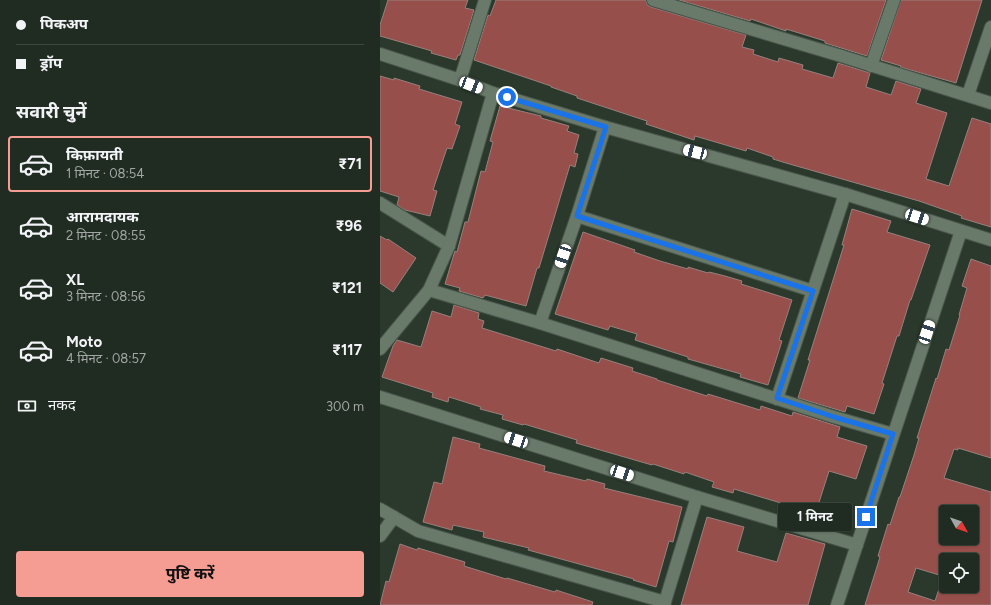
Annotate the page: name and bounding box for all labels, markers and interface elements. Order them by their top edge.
text: पिकअप [40,15,88,33]
text: ड्रॉप [40,54,62,72]
car [458,75,484,95]
route start [498,88,516,106]
text: सवारी चुनें [16,101,87,123]
car [682,143,708,161]
icon: car [18,146,54,182]
text: किफ़ायती [66,146,123,164]
text: ₹71 [338,155,362,173]
text: 1 मिनट · 08:54 [66,166,144,181]
icon: car [18,208,54,244]
text: आरामदायक [66,208,139,226]
car [904,208,930,226]
text: ₹96 [336,217,362,235]
text: 2 मिनट · 08:55 [66,228,146,243]
car [553,243,573,269]
icon: car [18,270,54,306]
text: XL [66,271,84,289]
text: ₹121 [332,279,362,297]
text: 3 मिनट · 08:56 [66,289,145,304]
car [918,319,936,345]
icon: car [18,332,54,368]
text: Moto [66,333,102,351]
text: ₹117 [332,341,362,359]
text: 4 मिनट · 08:57 [66,351,146,366]
icon: cash [16,395,38,417]
text: नकद [48,396,76,414]
text: 300 m [326,399,364,414]
car [503,431,529,449]
car [609,464,635,482]
callout: 1 मिनट [778,503,852,531]
north arrow [939,505,979,545]
map controls [939,505,979,593]
route end [857,508,875,526]
text: 1 मिनट [797,509,833,524]
button: पुष्टि करें [16,551,364,597]
button: locate [939,553,979,593]

